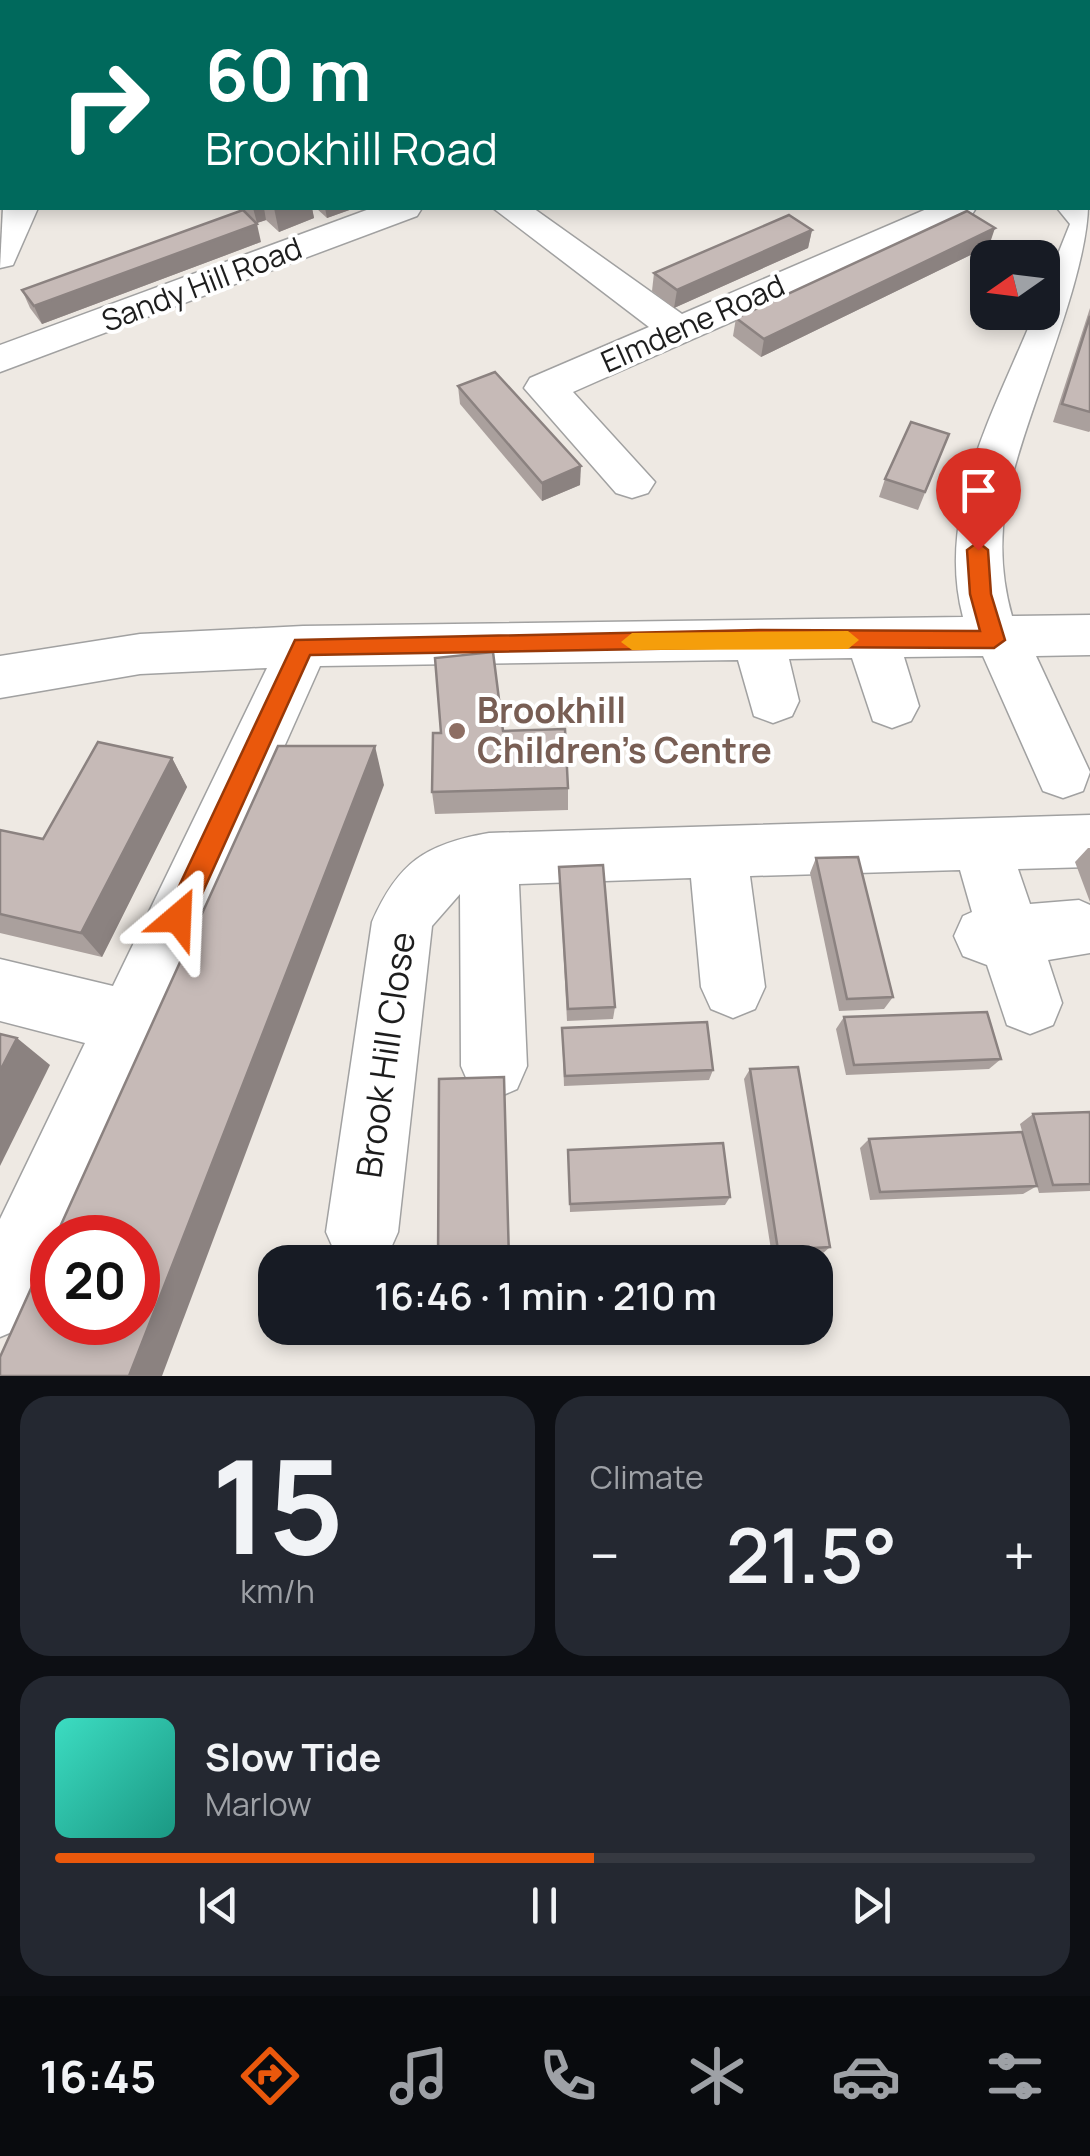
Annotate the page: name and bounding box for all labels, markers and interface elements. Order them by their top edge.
text: 60 m [205,26,372,122]
icon: right [40,40,170,170]
text: Brookhill Road [205,117,498,179]
street label: Sandy Hill Road [96,227,307,341]
north arrow [970,240,1060,330]
map controls [970,240,1060,330]
street label: Elmdene Road [594,264,791,381]
pin [936,448,1021,551]
icon: arrive [951,463,1006,518]
place label: Brookhill Children’s Centre [477,686,772,774]
marker: Brookhill Children’s Centre [446,720,468,742]
position arrow [126,866,230,970]
street label: Brook Hill Close [344,929,426,1181]
speed limit sign: 20 [30,1215,160,1345]
text: 16:46 · 1 min · 210 m [374,1269,717,1321]
text: 15 [211,1415,344,1593]
text: Climate [590,1455,704,1499]
text: 21.5° [726,1503,897,1606]
text: − [590,1517,620,1593]
text: + [1003,1517,1035,1593]
text: km/h [240,1569,315,1613]
text: Slow Tide [205,1730,382,1782]
text: Marlow [205,1782,312,1826]
icon: previous [191,1878,246,1933]
icon: pause [517,1878,572,1933]
icon: next [844,1878,899,1933]
icon: directions [235,2041,305,2111]
icon: music [384,2041,454,2111]
icon: phone [533,2041,603,2111]
icon: climate [682,2041,752,2111]
icon: car [831,2041,901,2111]
icon: filters [980,2041,1050,2111]
text: 16:45 [40,2045,156,2107]

